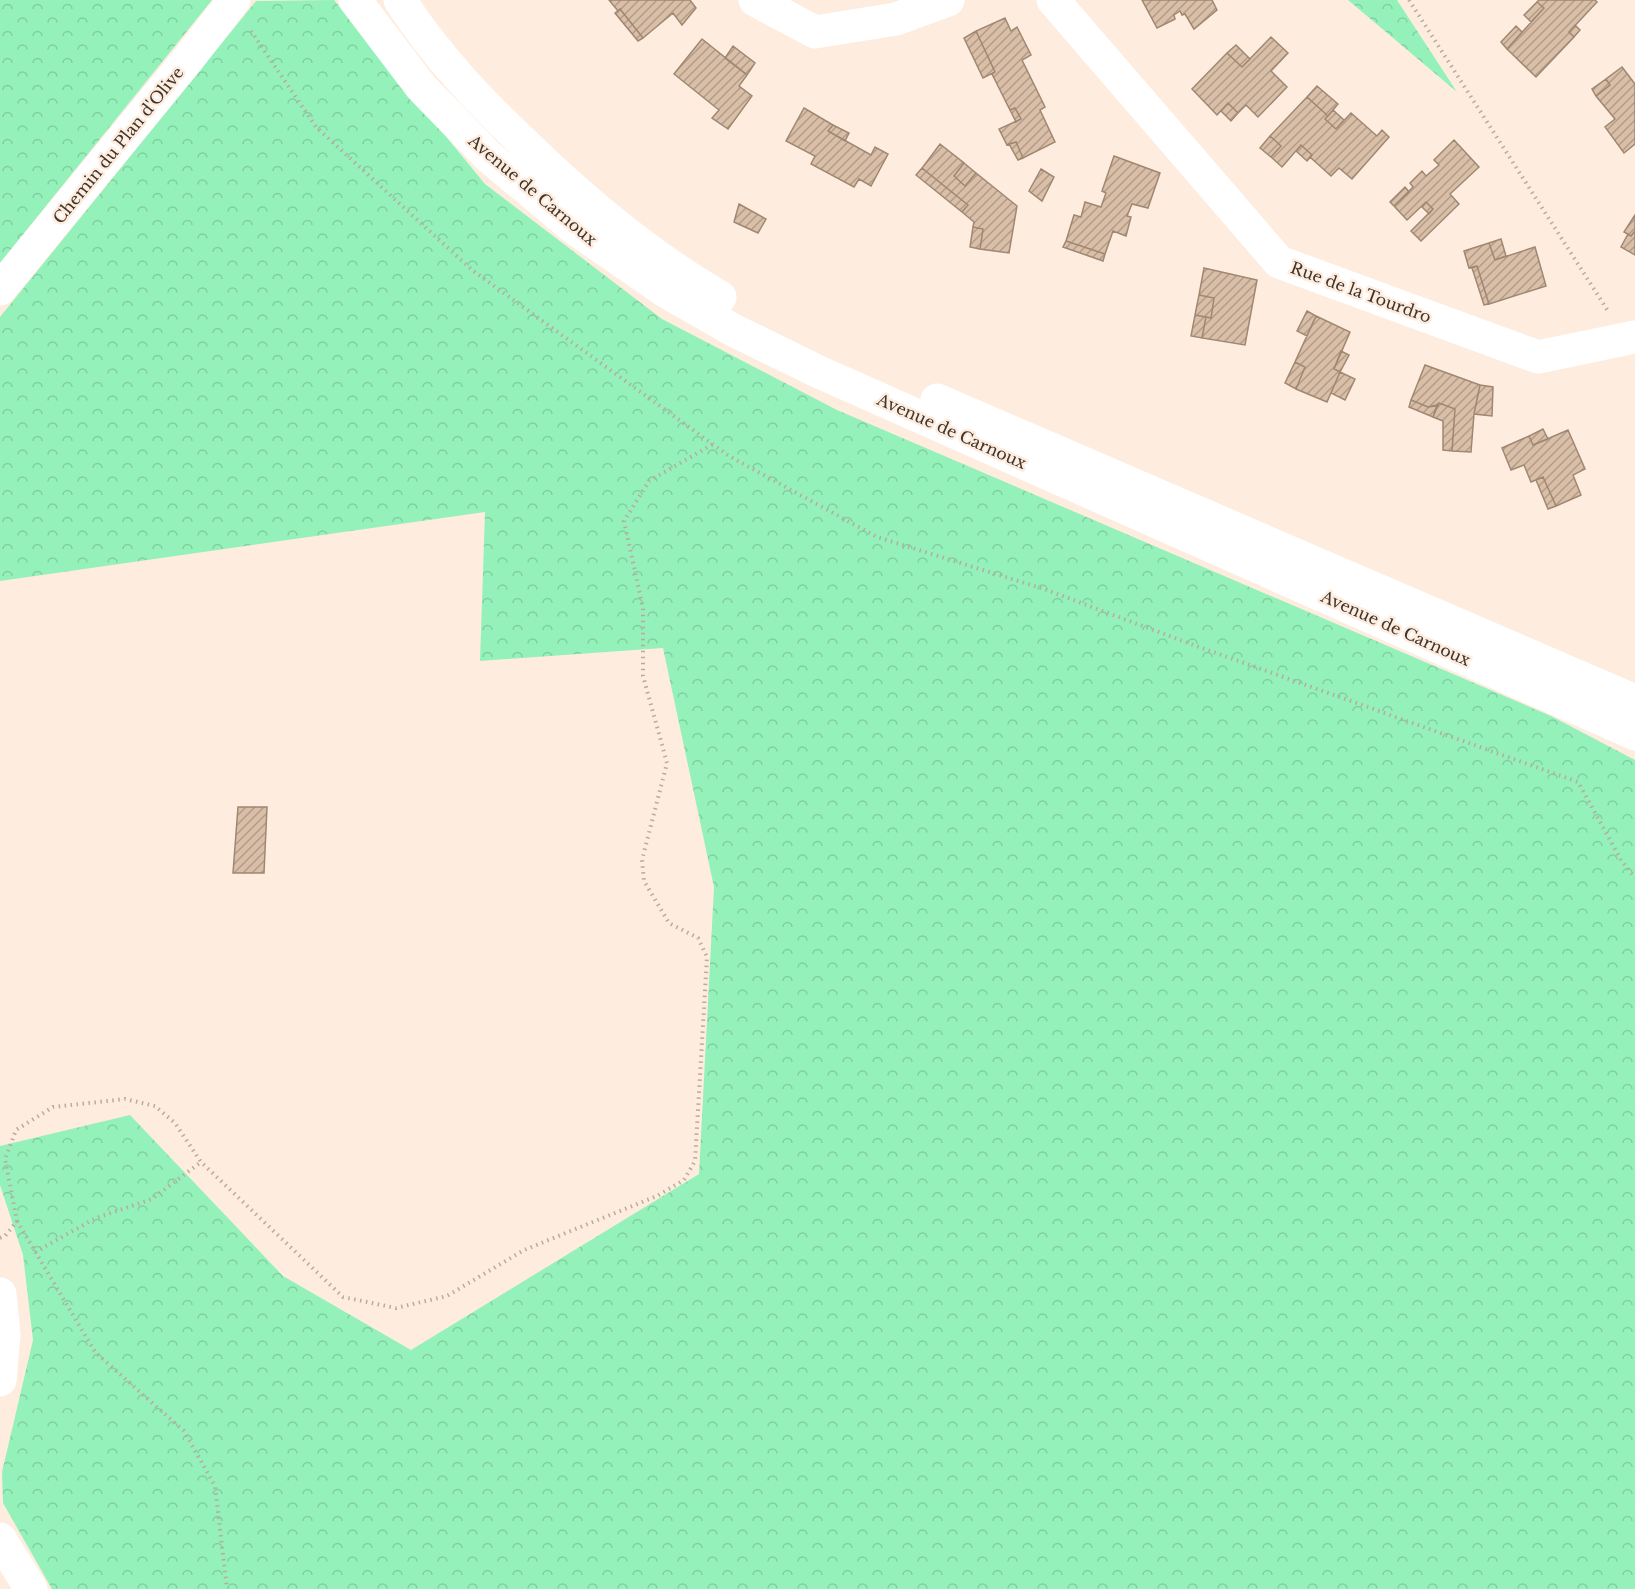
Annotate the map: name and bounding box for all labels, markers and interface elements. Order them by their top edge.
street label: Chemin du Plan d'Olive [48,62,188,228]
street label: Avenue de Carnoux [464,130,601,250]
street label: Rue de la Tourdro [1288,257,1434,327]
street label: Avenue de Carnoux [873,389,1030,473]
street label: Avenue de Carnoux [1317,586,1474,670]

